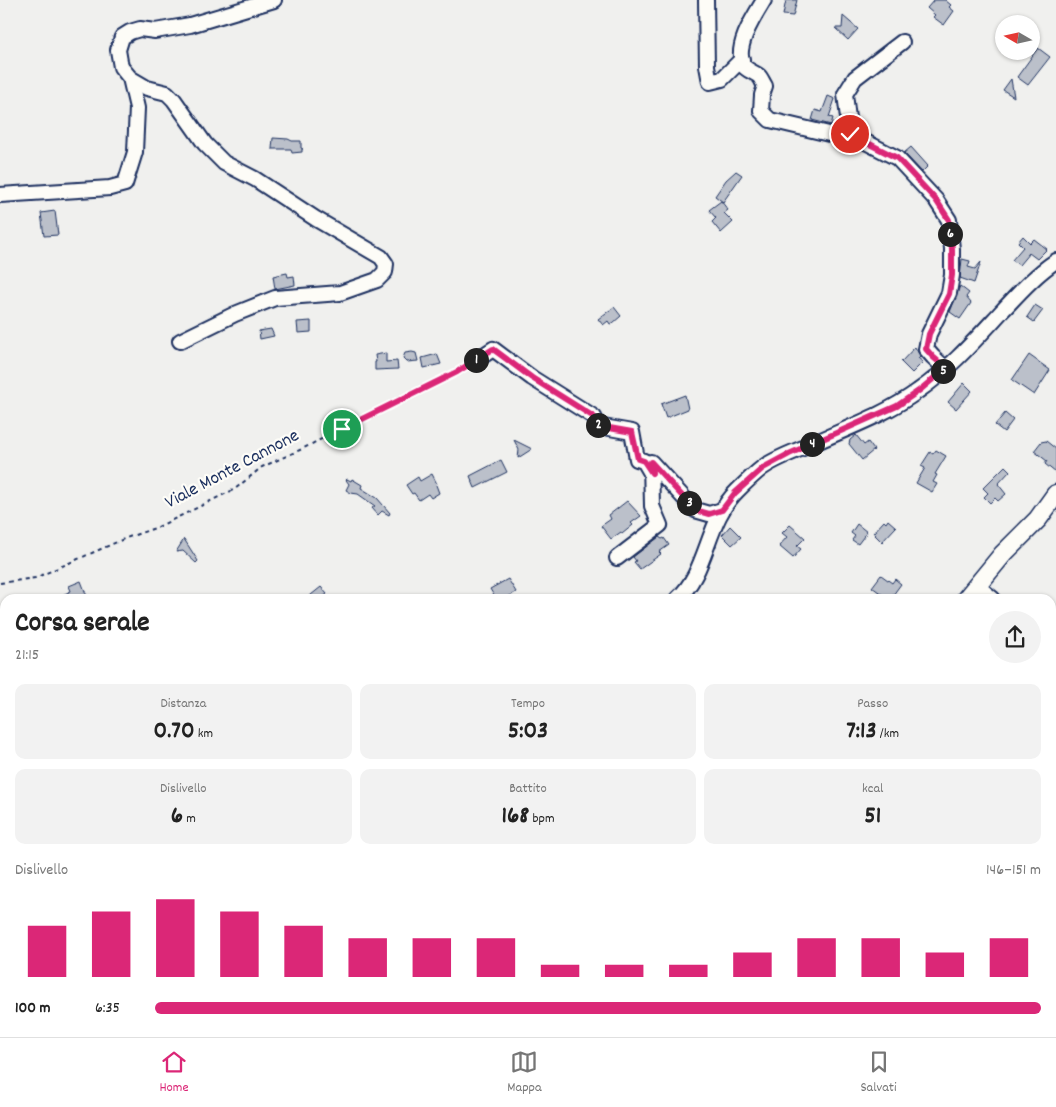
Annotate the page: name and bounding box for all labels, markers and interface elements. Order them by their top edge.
north arrow [995,15,1040,60]
map controls [995,15,1040,60]
pin [829,113,871,155]
icon: check [836,120,864,148]
pin: 6 [938,222,962,246]
text: 6 [947,224,954,244]
pin: 1 [464,348,488,372]
text: 1 [475,350,478,370]
pin: 5 [930,358,956,384]
text: 5 [940,361,947,381]
pin [321,408,363,450]
pin: 2 [586,412,610,438]
icon: arrive [328,415,356,443]
text: 2 [595,415,602,435]
street label: Viale Monte Cannone [161,423,304,517]
pin: 4 [800,432,824,456]
text: 4 [810,434,815,454]
pin: 3 [676,490,702,516]
text: 3 [686,493,693,513]
text: Corsa serale [15,605,150,645]
button: share [989,611,1041,663]
text: 21:15 [15,644,39,667]
text: Distanza [160,694,206,714]
text: Tempo [511,694,545,714]
text: Passo [857,694,888,714]
text: 0.70 [154,714,195,750]
text: 5:03 [508,714,548,750]
text: 7:13 [846,714,877,750]
text: km [195,724,213,744]
text: /km [877,724,899,744]
text: Dislivello [160,779,207,799]
text: Battito [509,779,547,799]
text: kcal [862,779,883,799]
text: 6 [171,799,183,835]
text: 168 [501,799,529,835]
text: 51 [864,799,881,835]
text: m [183,809,196,829]
text: bpm [529,809,555,829]
text: Dislivello [15,859,68,882]
text: 146–151 m [986,859,1041,882]
text: 100 m [15,997,51,1020]
text: 6:35 [95,997,120,1020]
tab: Home [159,1048,189,1098]
tab: Mappa [507,1048,542,1098]
tab: Salvati [860,1048,897,1098]

